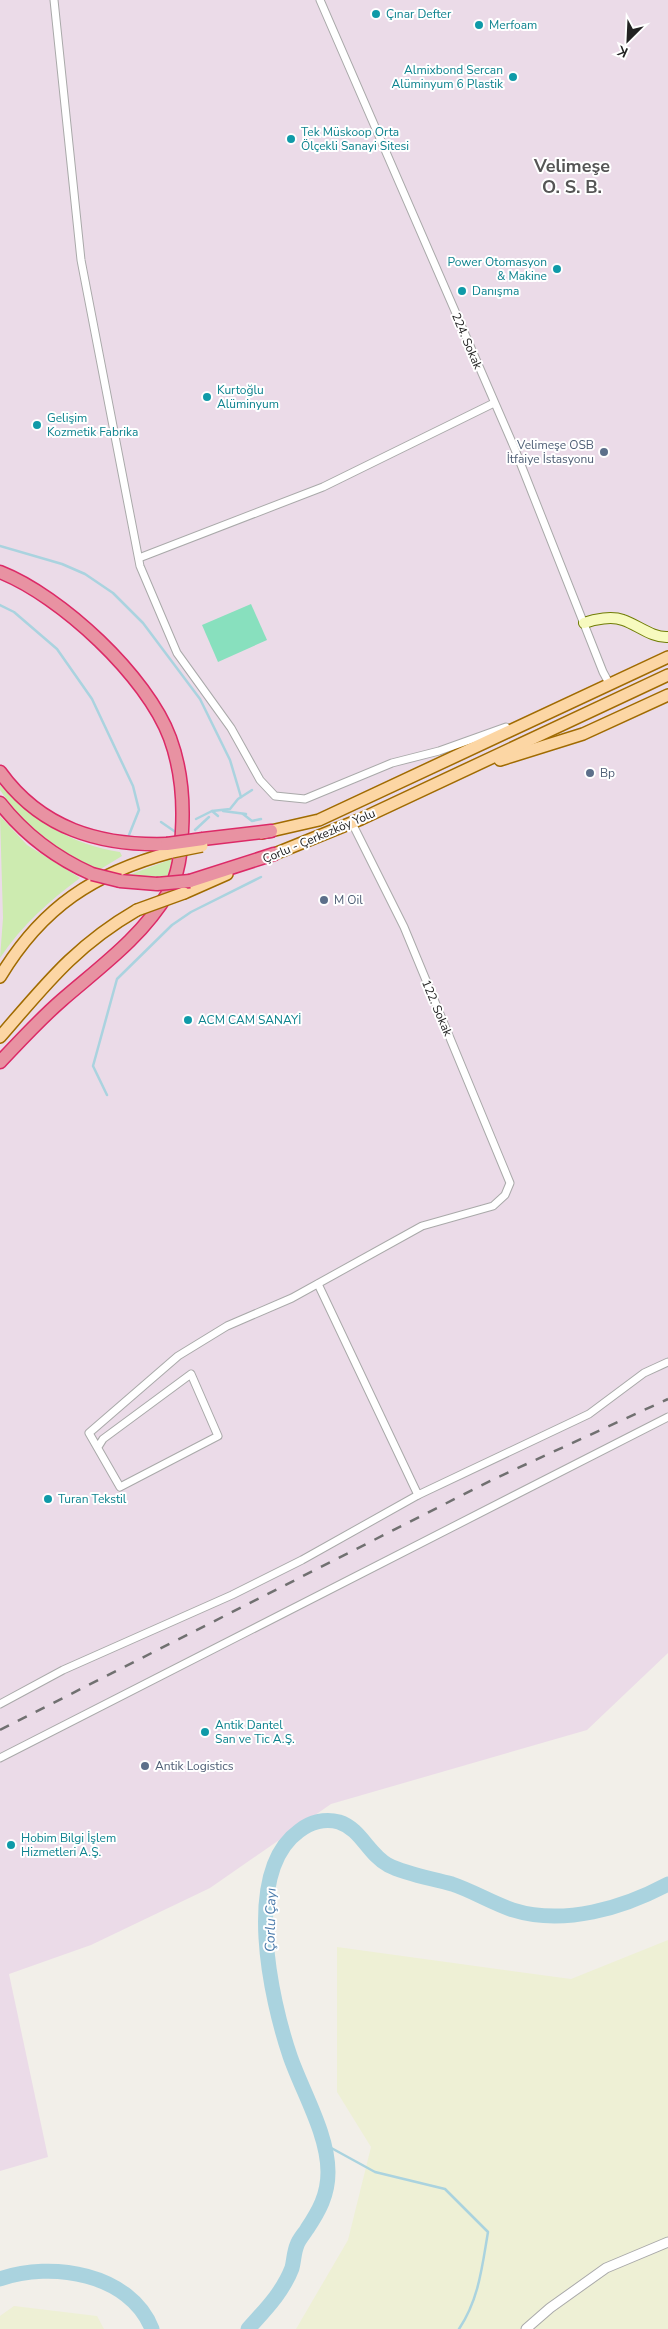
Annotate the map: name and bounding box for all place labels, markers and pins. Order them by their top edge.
place label: Çınar Defter [386,6,452,22]
marker: Çınar Defter [370,8,382,20]
place label: Merfoam [489,17,537,33]
marker: Merfoam [473,19,485,31]
place label: Almixbond Sercan Alüminyum 6 Plastik [391,62,504,92]
marker: Almixbond Sercan Alüminyum 6 Plastik [507,71,519,83]
place label: Tek Müskoop Orta Ölçekli Sanayi Sitesi [301,124,409,154]
marker: Tek Müskoop Orta Ölçekli Sanayi Sitesi [285,133,297,145]
place label: Power Otomasyon & Makine [447,254,547,284]
marker: Power Otomasyon & Makine [551,263,563,275]
place label: Danışma [472,283,519,299]
marker: Danışma [456,285,468,297]
place label: Kurtoğlu Alüminyum [217,382,279,412]
marker: Kurtoğlu Alüminyum [201,391,213,403]
place label: Gelişim Kozmetik Fabrika [47,410,138,440]
marker: Gelişim Kozmetik Fabrika [31,419,43,431]
place label: Velimeşe OSB İtfaiye İstasyonu [507,437,594,467]
marker: Velimeşe OSB İtfaiye İstasyonu [598,446,610,458]
place label: Bp [600,765,615,781]
marker: Bp [584,767,596,779]
place label: M Oil [334,892,363,908]
marker: M Oil [318,894,330,906]
place label: ACM CAM SANAYİ [198,1012,301,1028]
marker: ACM CAM SANAYİ [182,1014,194,1026]
place label: Turan Tekstil [58,1491,127,1507]
marker: Turan Tekstil [42,1493,54,1505]
place label: Antik Dantel San ve Tic A.Ş. [215,1717,295,1747]
marker: Antik Dantel San ve Tic A.Ş. [199,1726,211,1738]
place label: Antik Logistics [155,1758,234,1774]
marker: Antik Logistics [139,1760,151,1772]
place label: Hobim Bilgi İşlem Hizmetleri A.Ş. [21,1830,116,1860]
marker: Hobim Bilgi İşlem Hizmetleri A.Ş. [5,1839,17,1851]

